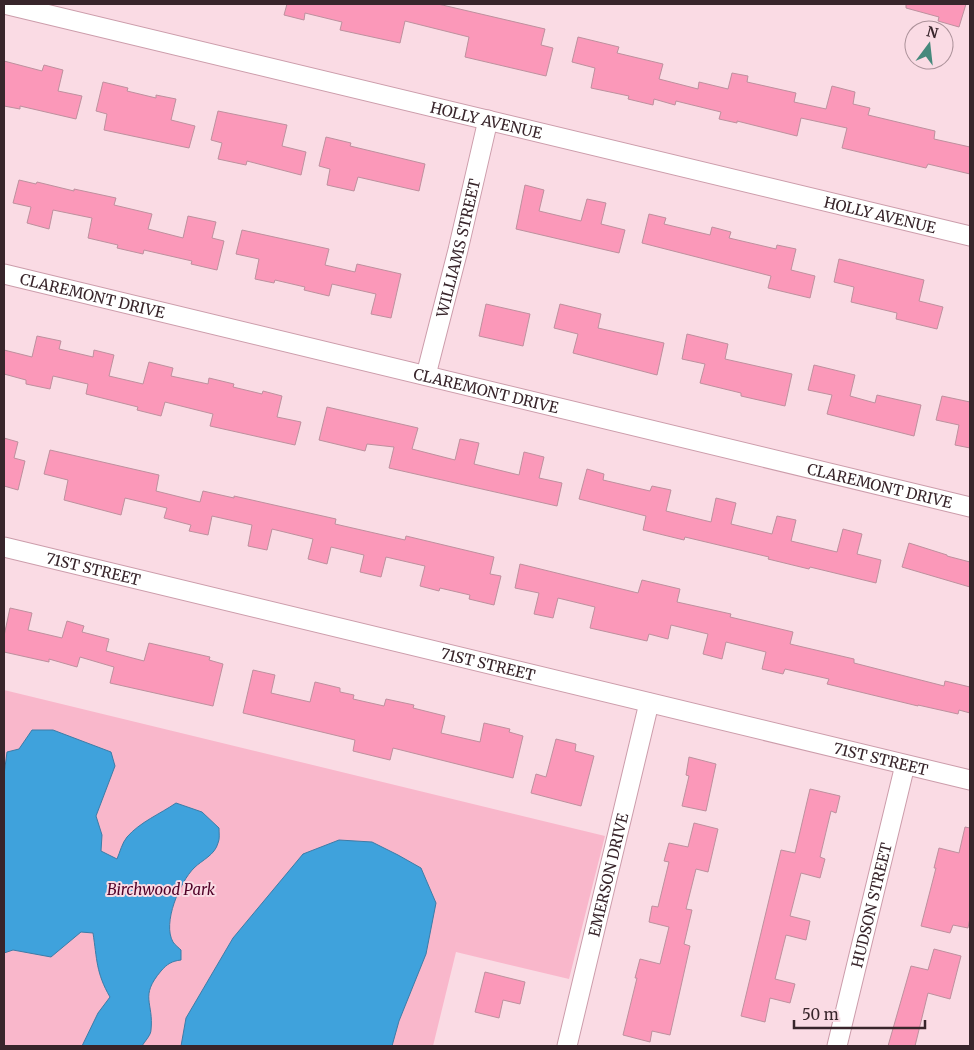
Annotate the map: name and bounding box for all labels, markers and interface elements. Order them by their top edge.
north arrow [904,20,954,70]
text: N [925,22,940,43]
street label: HOLLY AVENUE [428,97,545,143]
street label: WILLIAMS STREET [431,176,484,320]
street label: HOLLY AVENUE [822,192,938,237]
street label: CLAREMONT DRIVE [18,269,167,322]
street label: CLAREMONT DRIVE [412,364,561,417]
street label: CLAREMONT DRIVE [805,459,955,512]
street label: 71ST STREET [44,548,143,589]
street label: 71ST STREET [439,643,538,684]
street label: 71ST STREET [832,738,931,779]
street label: EMERSON DRIVE [584,811,632,938]
street label: HUDSON STREET [847,840,896,970]
park label: Birchwood Park [107,880,216,899]
scale bar [794,998,925,1030]
text: 50 m [802,1005,839,1024]

